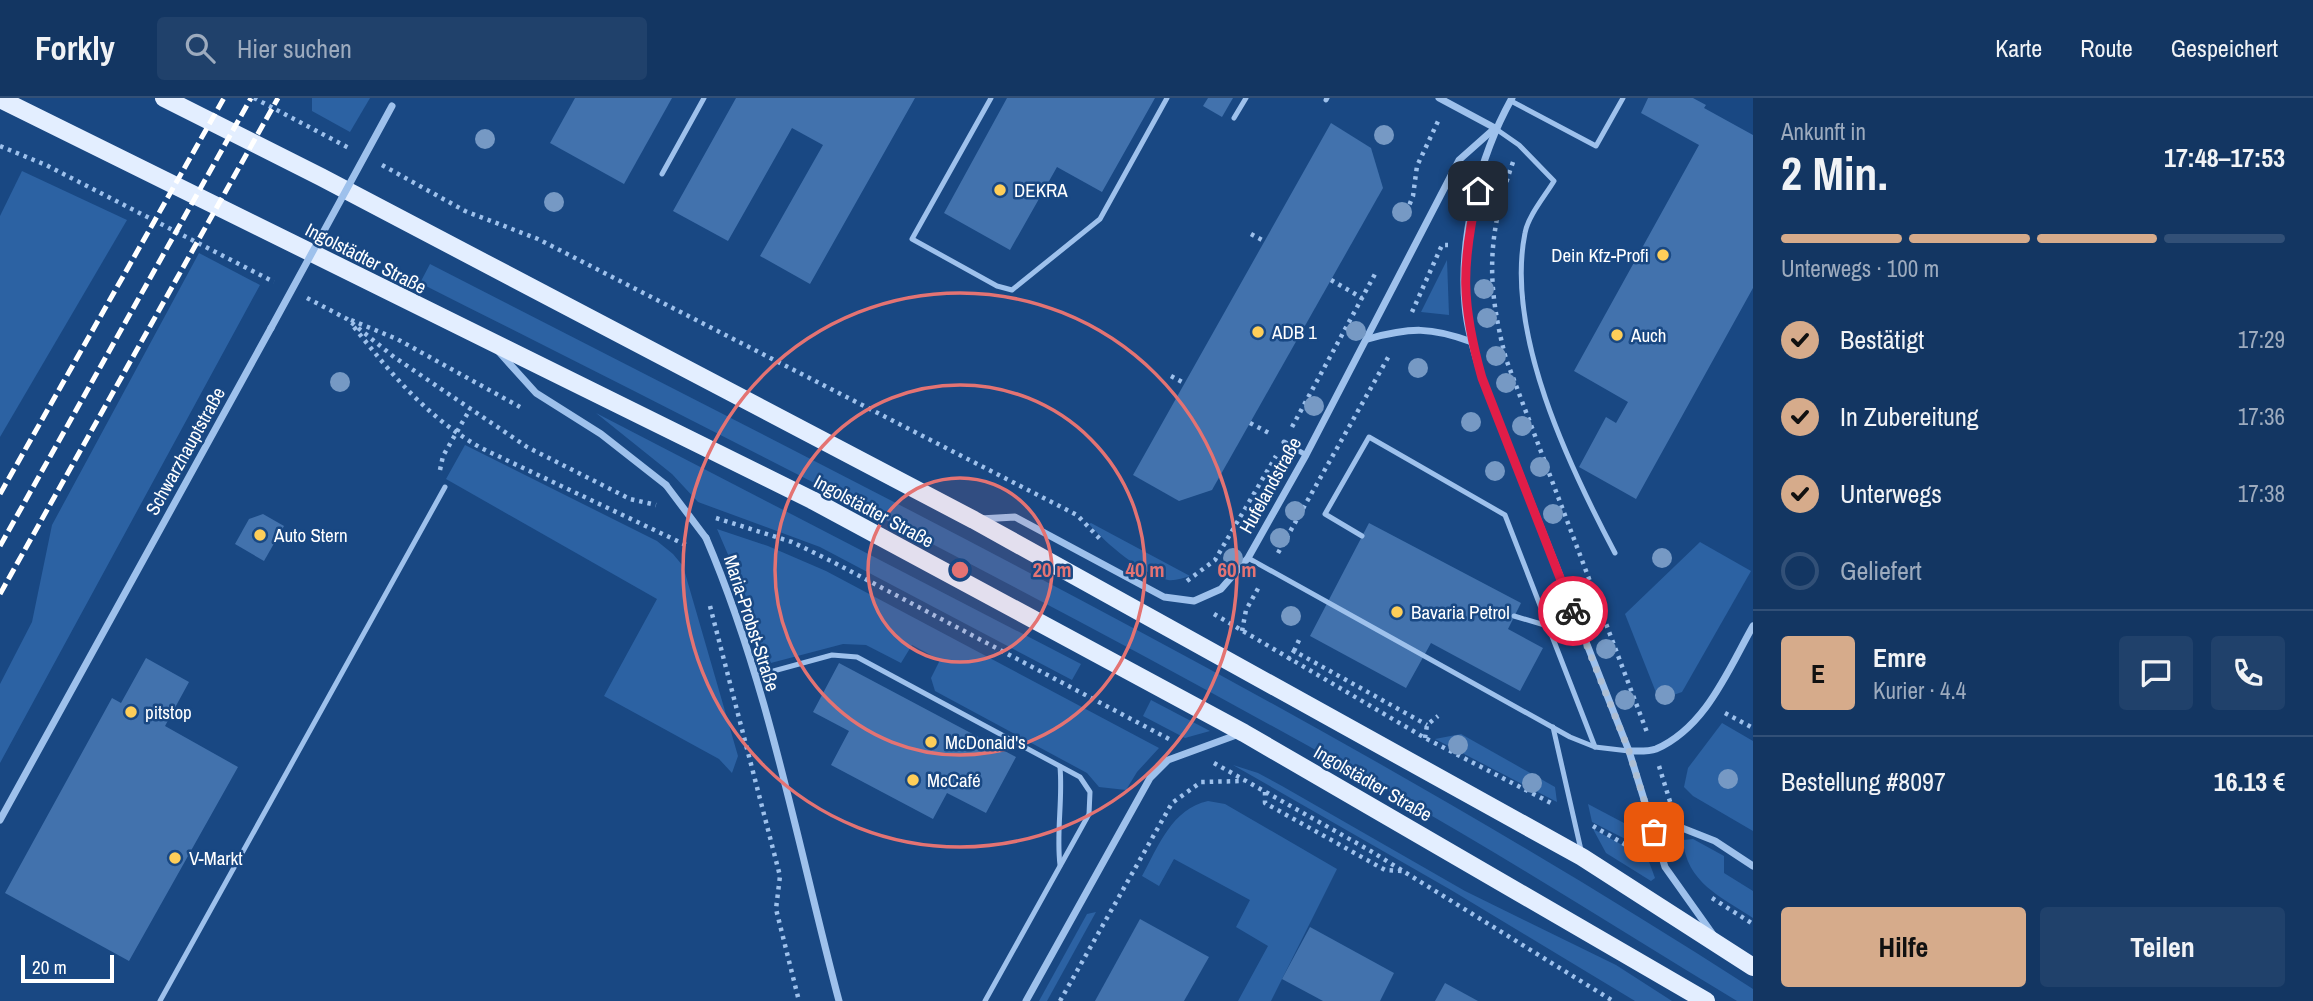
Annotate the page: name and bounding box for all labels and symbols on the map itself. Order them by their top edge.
pin [1448,161,1508,221]
place label: DEKRA [1014,177,1068,203]
marker: DEKRA [992,182,1008,198]
street label: Ingolstädter Straße [301,216,431,300]
place label: Dein Kfz-Profi [1551,242,1649,268]
marker: Dein Kfz-Profi [1655,247,1671,263]
place label: ADB 1 [1271,319,1317,345]
place label: Auch [1630,322,1667,348]
marker: ADB 1 [1250,324,1266,340]
marker: Auch [1609,327,1625,343]
street label: Schwarzhauptstraße [139,382,231,520]
street label: Hufelandstraße [1233,432,1307,538]
street label: Ingolstädter Straße [809,468,939,554]
place label: Auto Stern [273,522,348,548]
marker: Auto Stern [252,527,268,543]
street label: Maria-Probst-Straße [718,551,786,695]
text: 20 m [1032,555,1072,584]
text: 40 m [1125,555,1165,584]
text: 60 m [1217,555,1257,584]
centre of rings [948,558,972,582]
courier [1538,576,1608,646]
place label: Bavaria Petrol [1411,599,1510,625]
marker: Bavaria Petrol [1389,604,1405,620]
place label: pitstop [145,699,192,725]
marker: pitstop [123,704,139,720]
place label: McDonald's [945,729,1026,755]
marker: McDonald's [923,734,939,750]
street label: Ingolstädter Straße [1309,739,1437,827]
place label: McCafé [927,767,981,793]
marker: McCafé [905,772,921,788]
pin [1624,802,1684,862]
place label: V-Markt [189,845,243,871]
marker: V-Markt [167,850,183,866]
scale bar [21,952,114,984]

